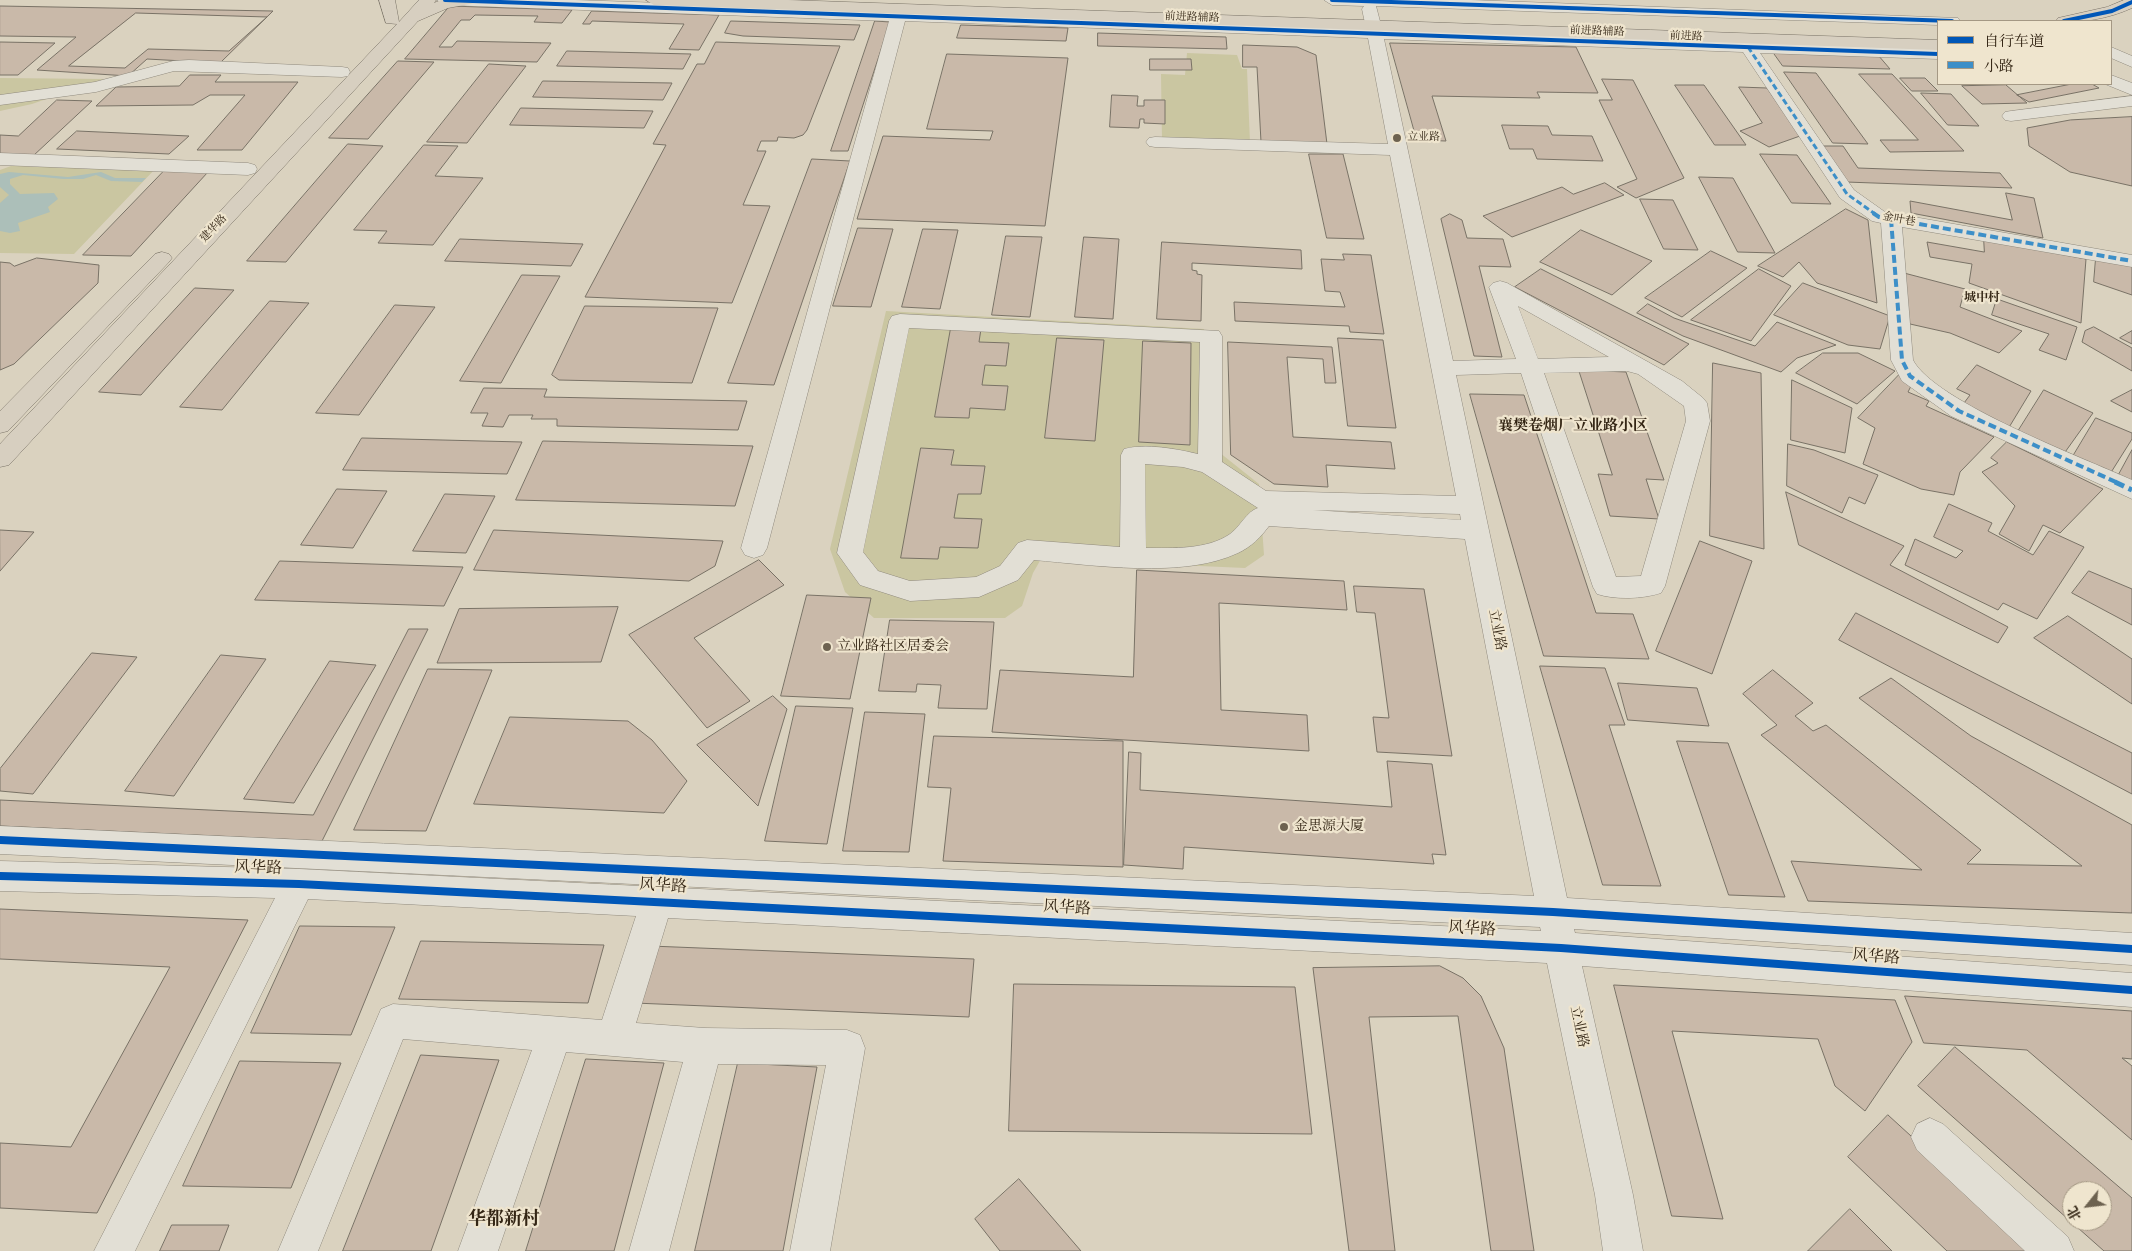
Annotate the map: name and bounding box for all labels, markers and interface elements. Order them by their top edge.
street label: 前进路辅路 [1164,10,1220,26]
legend [1937,20,2112,85]
street label: 前进路辅路 [1569,24,1625,40]
street label: 前进路 [1669,30,1703,44]
text: 自行车道 [1984,32,2044,51]
text: 小路 [1984,57,2014,76]
place label: 立业路 [1407,131,1440,145]
marker: 立业路 [1391,132,1403,144]
street label: 金叶巷 [1882,210,1916,230]
street label: 建华路 [198,212,230,246]
district label: 城中村 [1964,292,2000,306]
district label: 襄樊卷烟厂立业路小区 [1498,418,1648,436]
street label: 立业路 [1484,608,1508,652]
place label: 立业路社区居委会 [837,639,949,655]
marker: 立业路社区居委会 [821,641,833,653]
place label: 金思源大厦 [1294,819,1364,835]
marker: 金思源大厦 [1278,821,1290,833]
street label: 风华路 [234,859,282,879]
street label: 风华路 [639,876,687,898]
street label: 风华路 [1043,898,1091,920]
street label: 风华路 [1448,919,1496,941]
street label: 风华路 [1851,947,1901,969]
street label: 立业路 [1565,1005,1591,1049]
north arrow [2062,1181,2112,1231]
text: 北 [2063,1202,2086,1223]
district label: 华都新村 [468,1209,540,1231]

